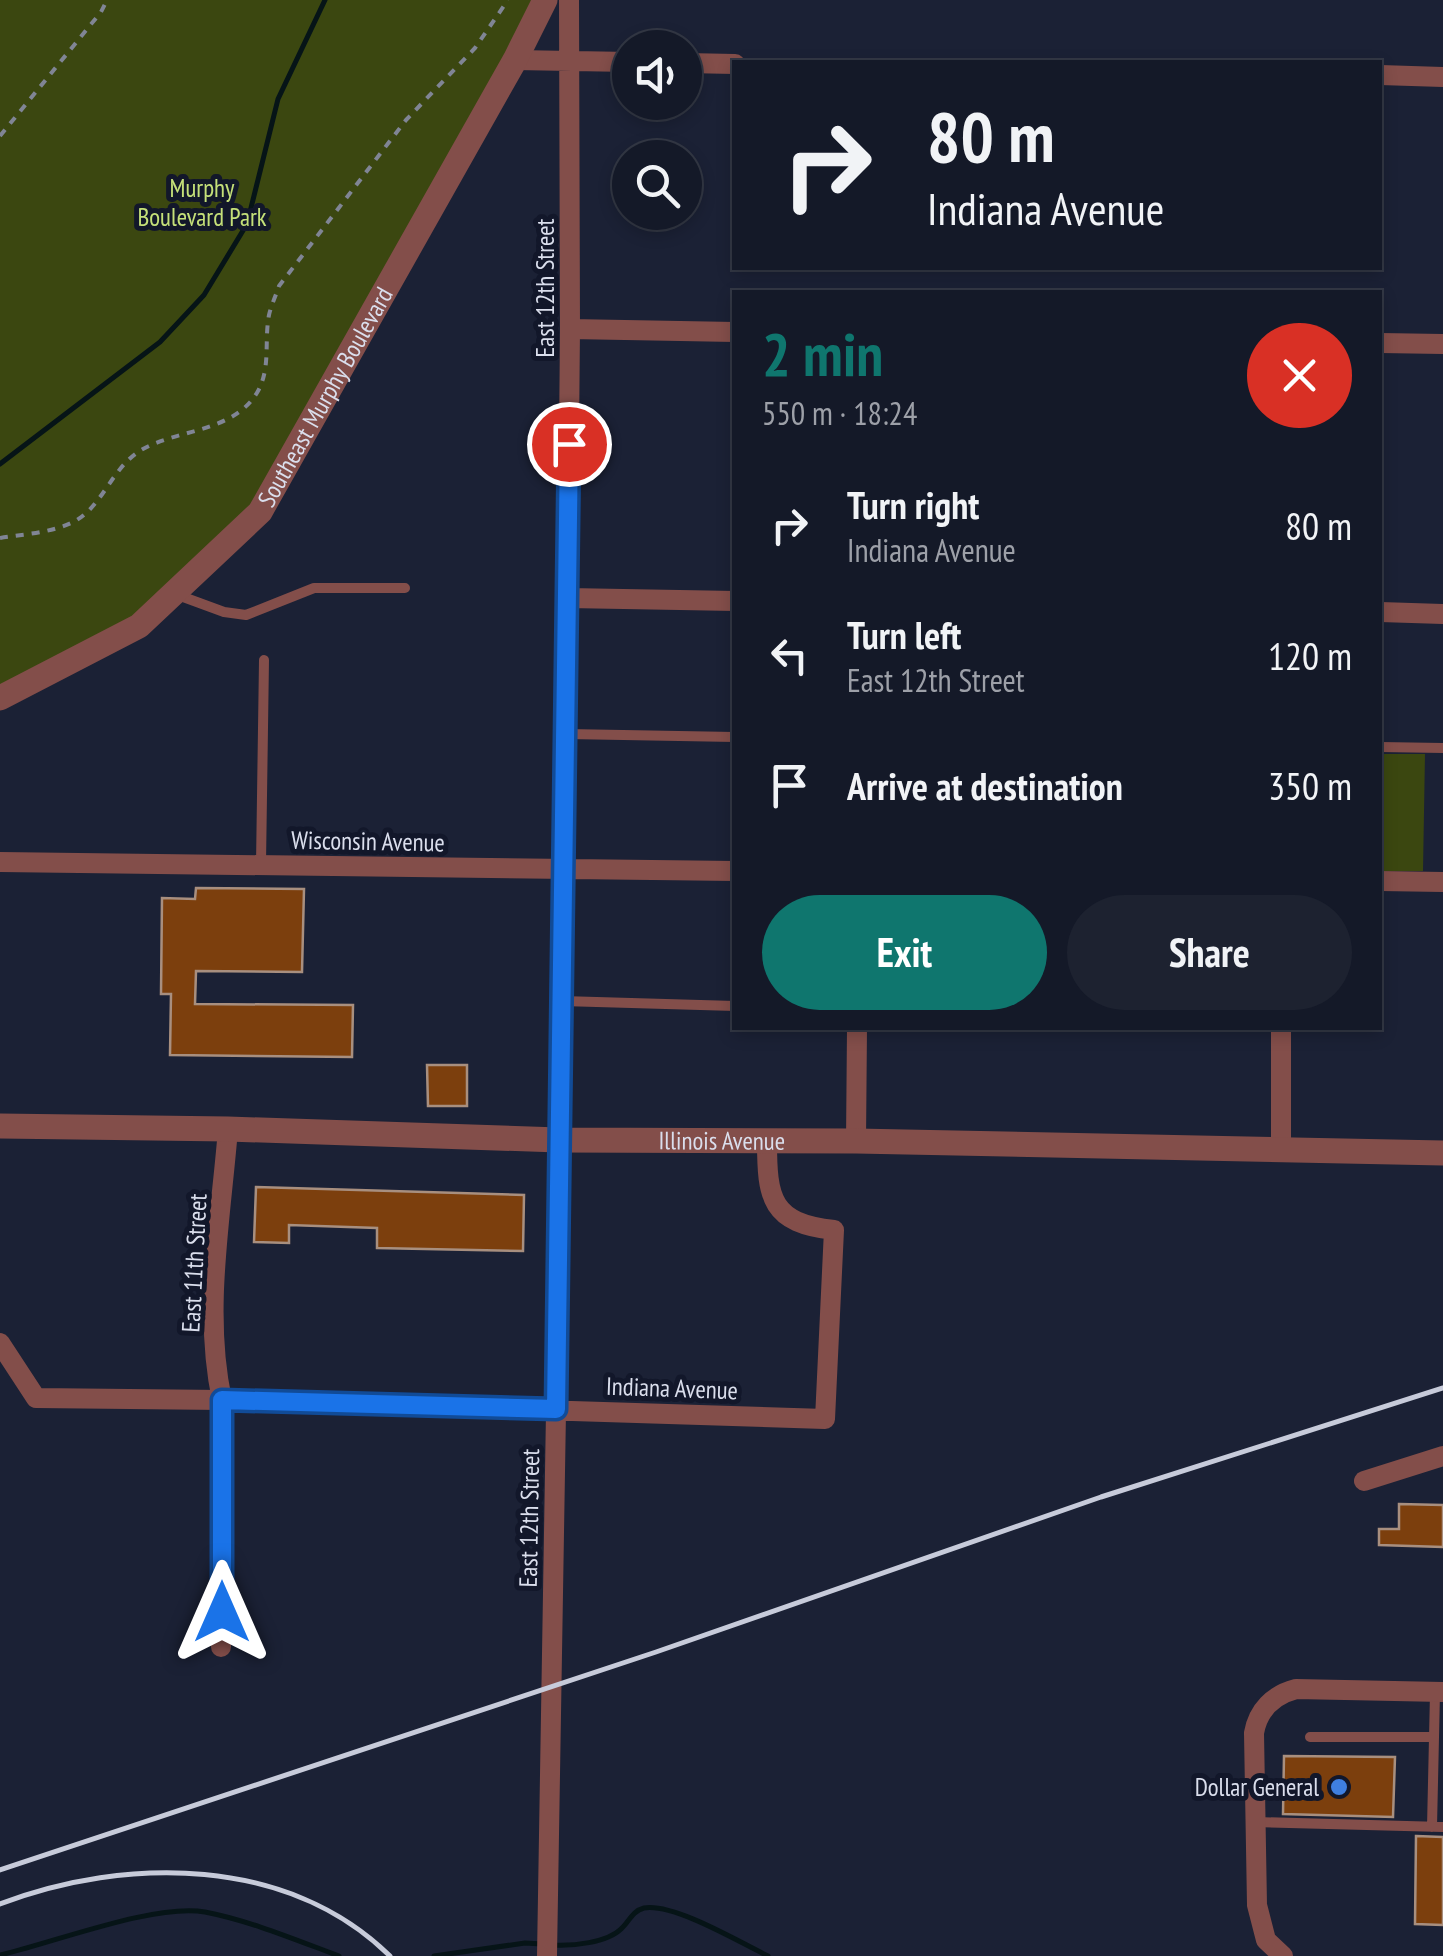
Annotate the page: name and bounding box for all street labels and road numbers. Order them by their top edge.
street label: East 12th Street [529,218,561,357]
street label: Southeast Murphy Boulevard [250,281,400,512]
street label: Wisconsin Avenue [291,824,445,858]
street label: Illinois Avenue [658,1124,785,1157]
street label: East 11th Street [174,1193,214,1333]
street label: Indiana Avenue [606,1370,738,1406]
street label: East 12th Street [512,1448,546,1588]

